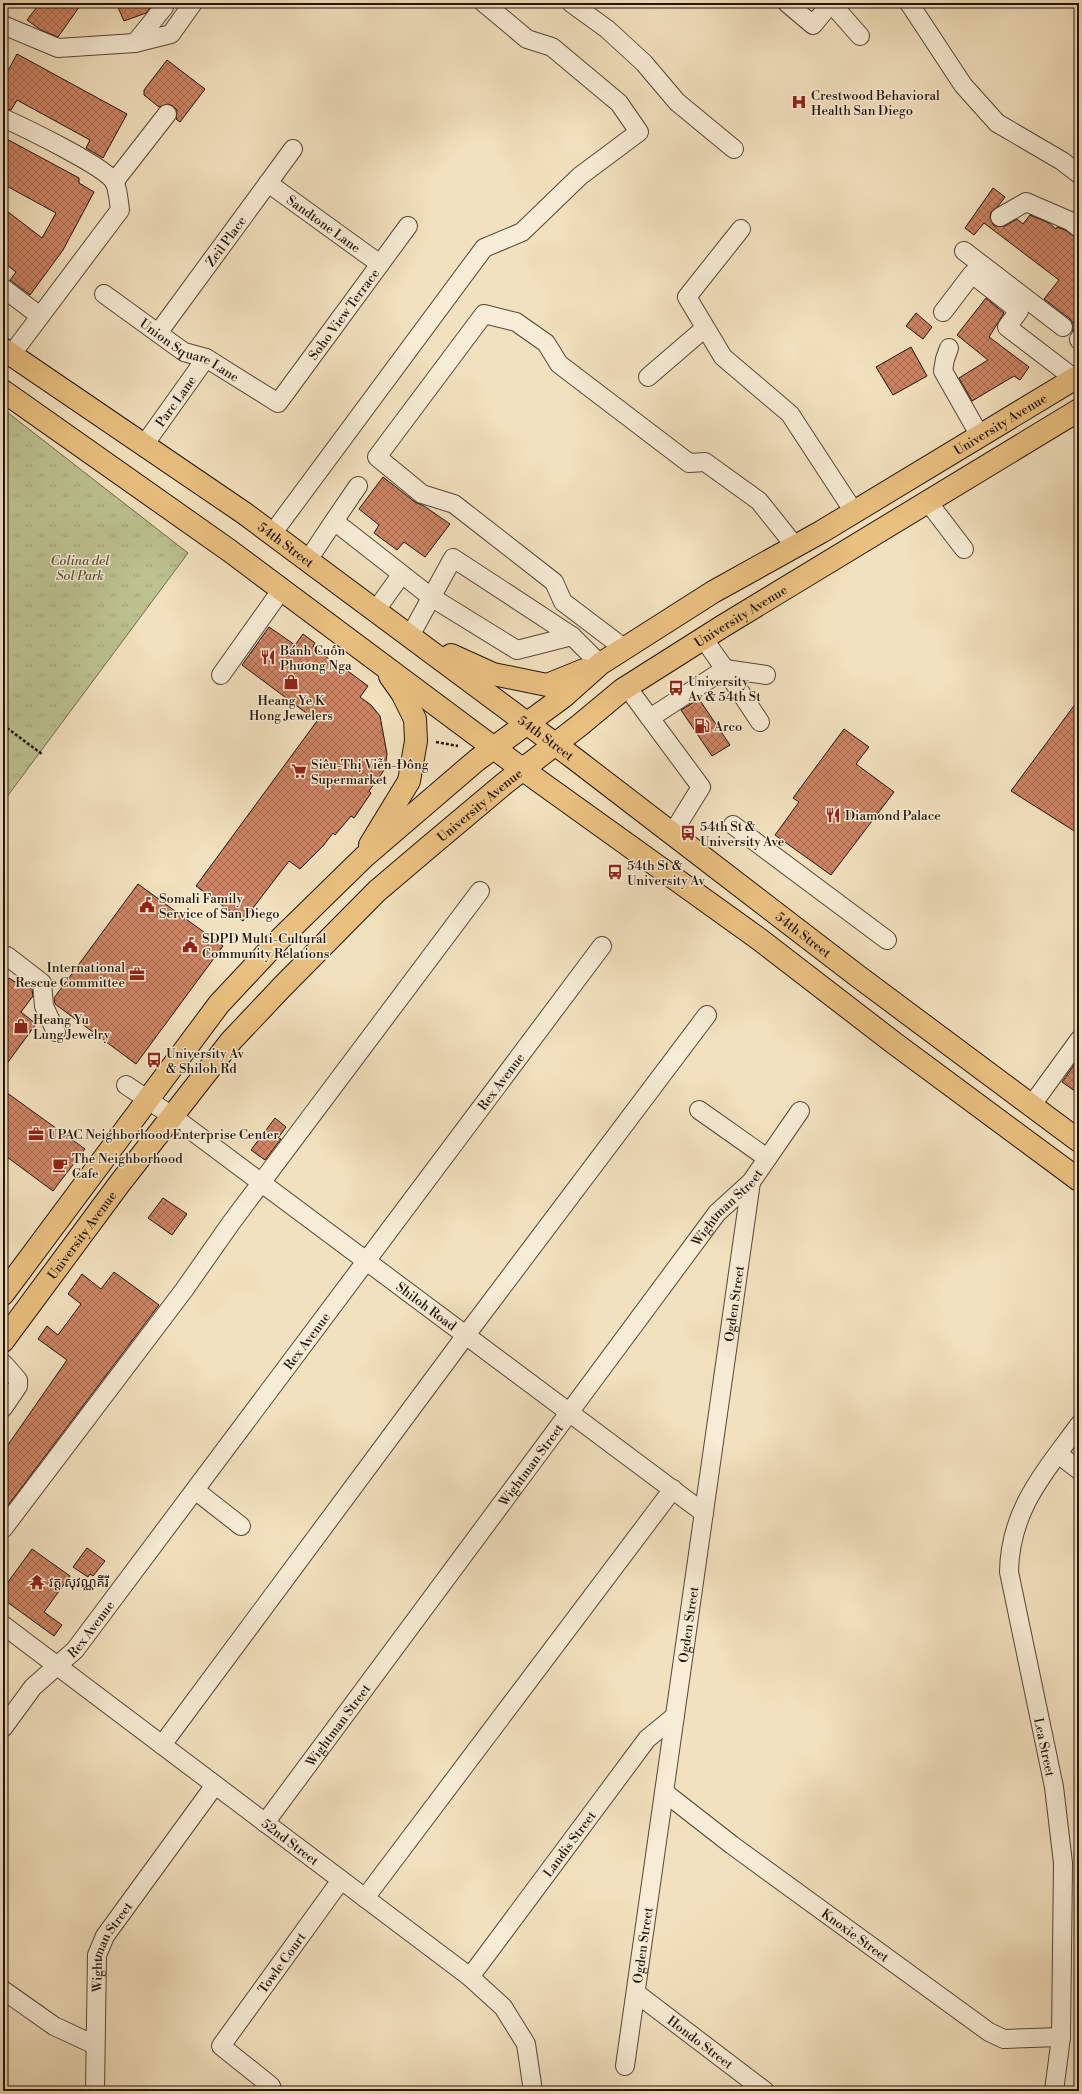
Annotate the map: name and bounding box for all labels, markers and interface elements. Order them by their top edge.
place label: Crestwood Behavioral Health San Diego [811,88,940,119]
hospital icon: Crestwood Behavioral Health San Diego [790,93,808,111]
street label: Sandtone Lane [283,192,364,257]
street label: Zeil Place [203,213,250,270]
street label: Soho View Terrace [305,265,383,363]
street label: Union Square Lane [136,316,242,386]
street label: Parc Lane [153,373,200,430]
street label: University Avenue [951,390,1050,459]
street label: 54th Street [254,519,317,571]
park label: Colina del Sol Park [51,553,110,584]
street label: University Avenue [692,582,791,651]
place label: Bánh Cuốn Phương Nga [279,643,352,674]
restaurant icon: Bánh Cuốn Phương Nga [259,648,277,666]
shop icon: Heang Ye K Hong Jewelers [282,673,300,691]
place label: University Av & 54th St [687,674,761,705]
bus stop icon: University Av & 54th St [667,679,685,697]
place label: Heang Ye K Hong Jewelers [249,693,333,724]
street label: 54th Street [514,712,577,765]
fuel station icon: Arco [693,717,711,735]
place label: Arco [713,719,742,735]
place label: Siêu-Thị Viễn-Đông Supermarket [311,757,429,788]
supermarket icon: Siêu-Thị Viễn-Đông Supermarket [290,762,308,780]
street label: University Avenue [434,765,526,846]
restaurant icon: Diamond Palace [824,806,842,824]
place label: Diamond Palace [845,808,941,824]
place label: 54th St & University Ave [700,819,785,850]
bus stop icon: 54th St & University Ave [679,824,697,842]
place label: 54th St & University Av [627,858,705,889]
bus stop icon: 54th St & University Av [606,863,624,881]
place label: Somali Family Service of San Diego [159,891,280,922]
public building icon: Somali Family Service of San Diego [138,896,156,914]
street label: 54th Street [772,909,834,962]
place label: SDPD Multi-Cultural Community Relations [202,931,330,962]
public building icon: SDPD Multi-Cultural Community Relations [181,936,199,954]
place label: International Rescue Committee [15,960,125,991]
office icon: International Rescue Committee [128,965,146,983]
place label: Heang Yu Lung Jewelry [33,1012,111,1043]
shop icon: Heang Yu Lung Jewelry [12,1017,30,1035]
place label: University Av & Shiloh Rd [166,1046,244,1077]
street label: Rex Avenue [475,1050,528,1114]
bus stop icon: University Av & Shiloh Rd [145,1051,163,1069]
office icon: UPAC Neighborhood Enterprise Center [27,1125,45,1143]
place label: UPAC Neighborhood Enterprise Center [48,1127,279,1143]
place label: The Neighborhood Cafe [72,1151,183,1182]
cafe icon: The Neighborhood Cafe [51,1156,69,1174]
street label: Wightman Street [688,1166,767,1250]
street label: University Avenue [44,1188,121,1283]
street label: Ogden Street [721,1264,748,1343]
street label: Shiloh Road [393,1279,460,1335]
street label: Rex Avenue [281,1309,334,1373]
street label: Wightman Street [495,1421,567,1510]
temple icon: វត្ត សុវណ្ណគីរី [28,1573,46,1591]
place label: វត្ត សុវណ្ណគីរី [49,1574,110,1591]
street label: Ogden Street [676,1585,702,1664]
street label: Rex Avenue [65,1597,118,1662]
street label: Wightman Street [302,1681,374,1771]
street label: Lea Street [1030,1716,1058,1778]
street label: Landis Street [540,1808,600,1881]
street label: 52nd Street [258,1816,322,1870]
street label: Wightman Street [89,1899,136,1993]
street label: Ogden Street [630,1906,657,1984]
street label: Knoxie Street [818,1906,892,1966]
street label: Towle Court [255,1929,310,1997]
street label: Hondo Street [664,2013,736,2073]

